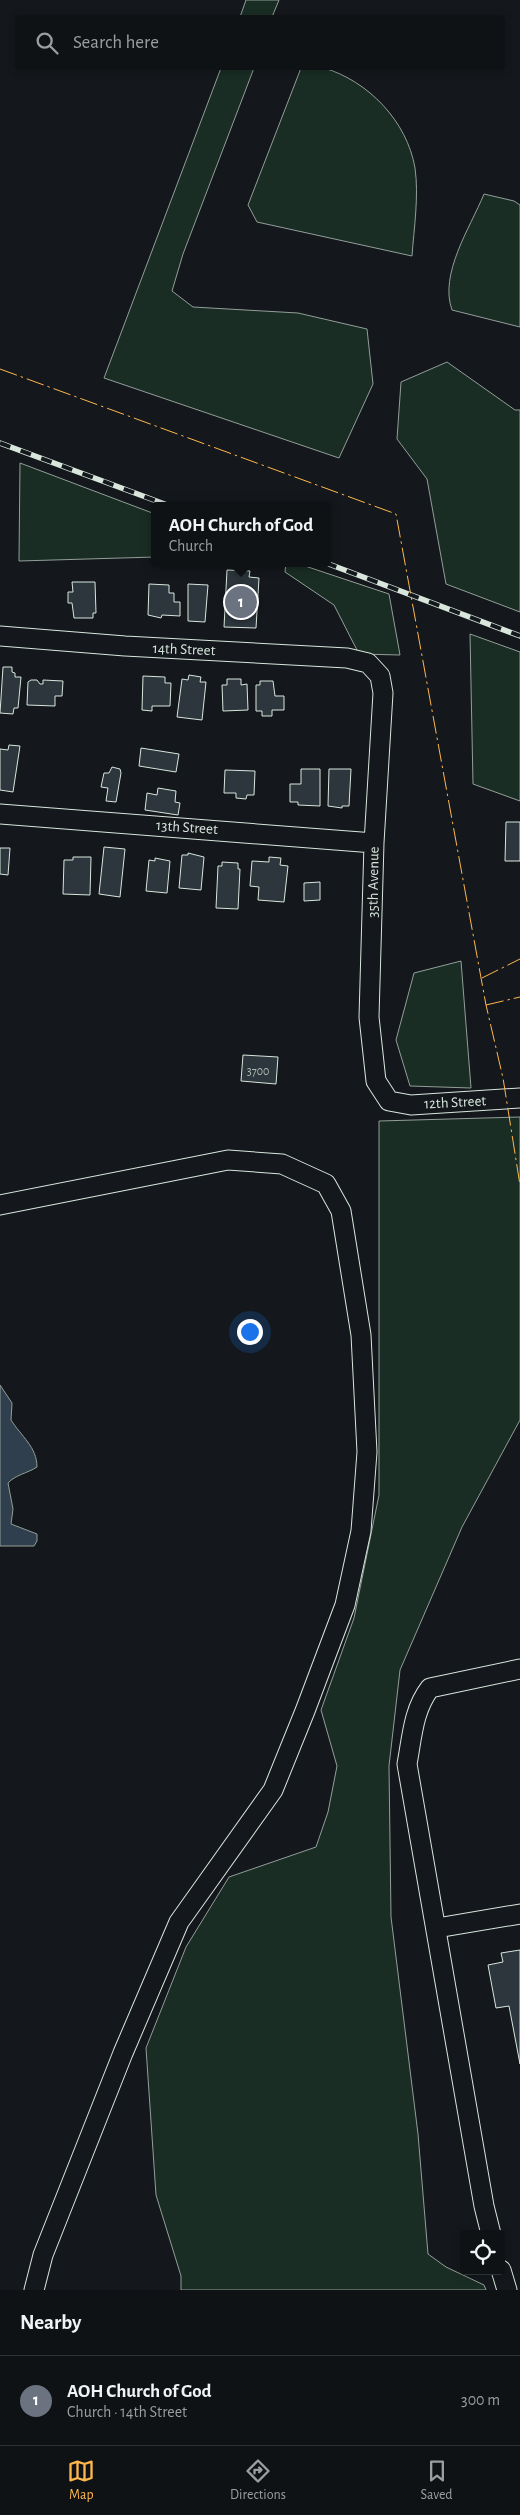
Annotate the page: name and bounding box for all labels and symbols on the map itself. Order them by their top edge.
pin: 1 [225,583,257,621]
street label: 14th Street [152,641,216,658]
street label: 13th Street [156,818,218,837]
street label: 35th Avenue [365,846,382,918]
house number: 3700 [247,1065,269,1077]
street label: 12th Street [423,1093,487,1112]
your location [237,1319,263,1345]

